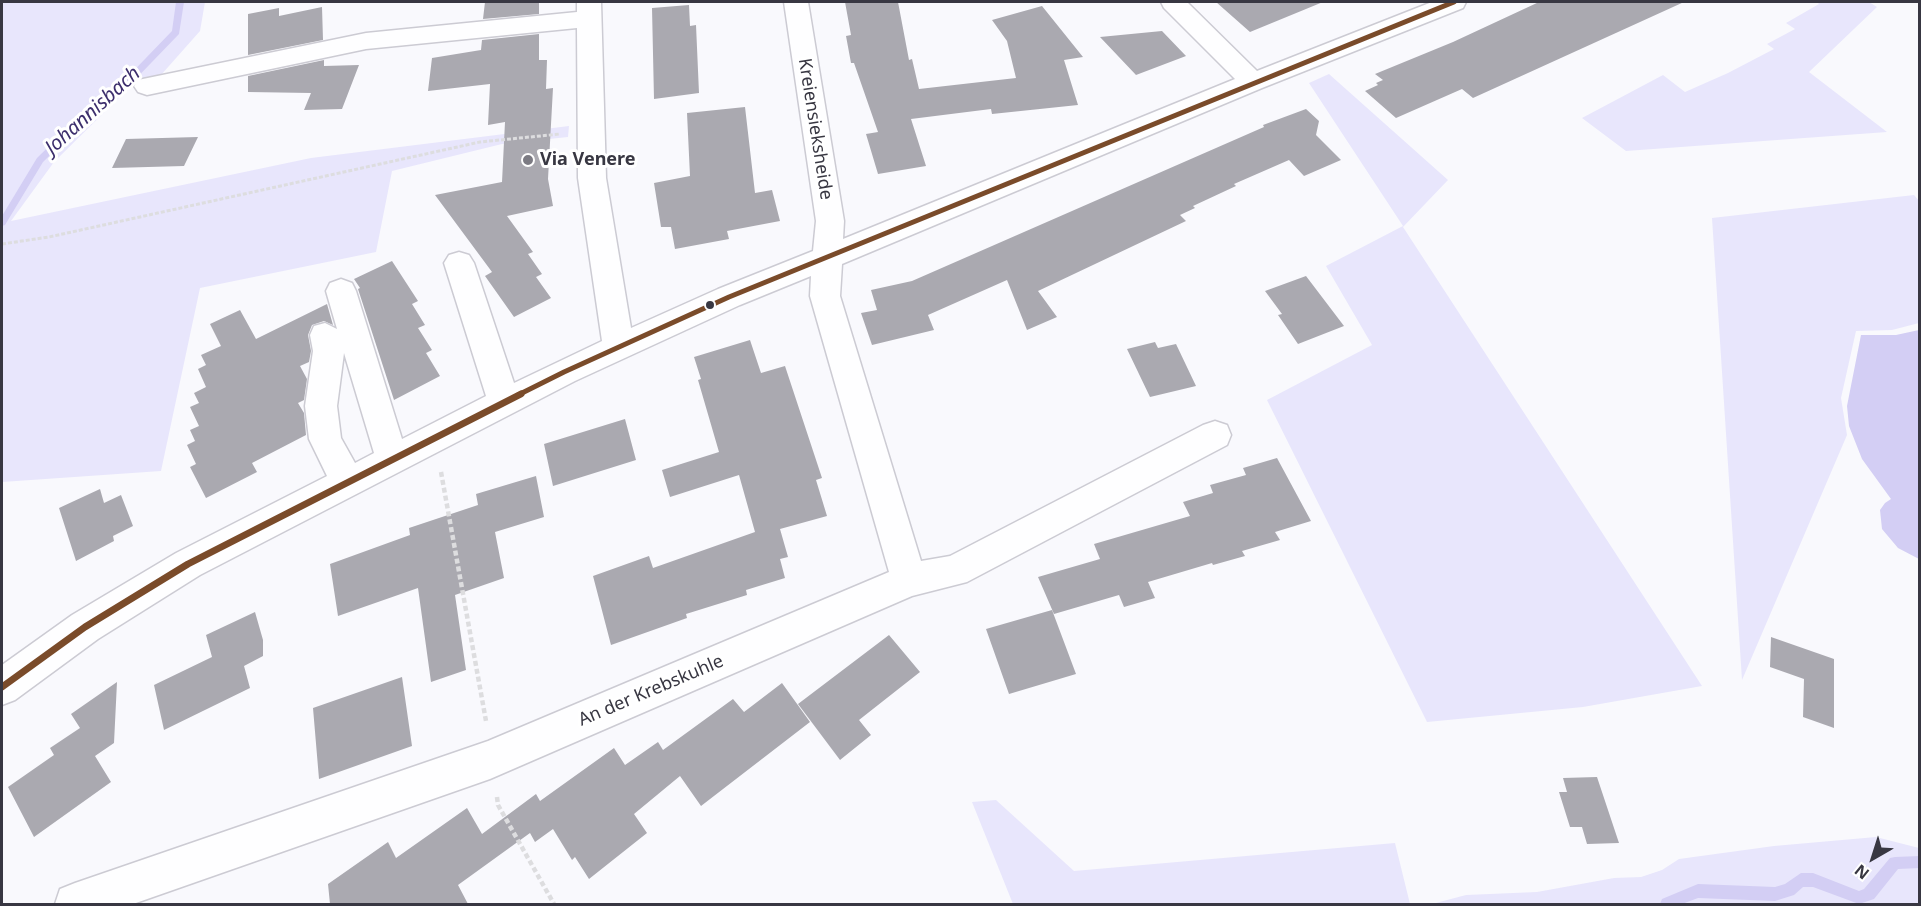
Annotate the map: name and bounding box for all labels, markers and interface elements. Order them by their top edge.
street label: Kreiensieksheide [793,57,837,201]
water label: Johannisbach [40,62,146,160]
place label: Via Venere [540,149,636,171]
marker: Via Venere [521,153,535,167]
unlabelled marker [704,299,716,311]
street label: An der Krebskuhle [575,651,727,731]
north arrow [1843,828,1903,888]
text: N [1850,859,1874,885]

